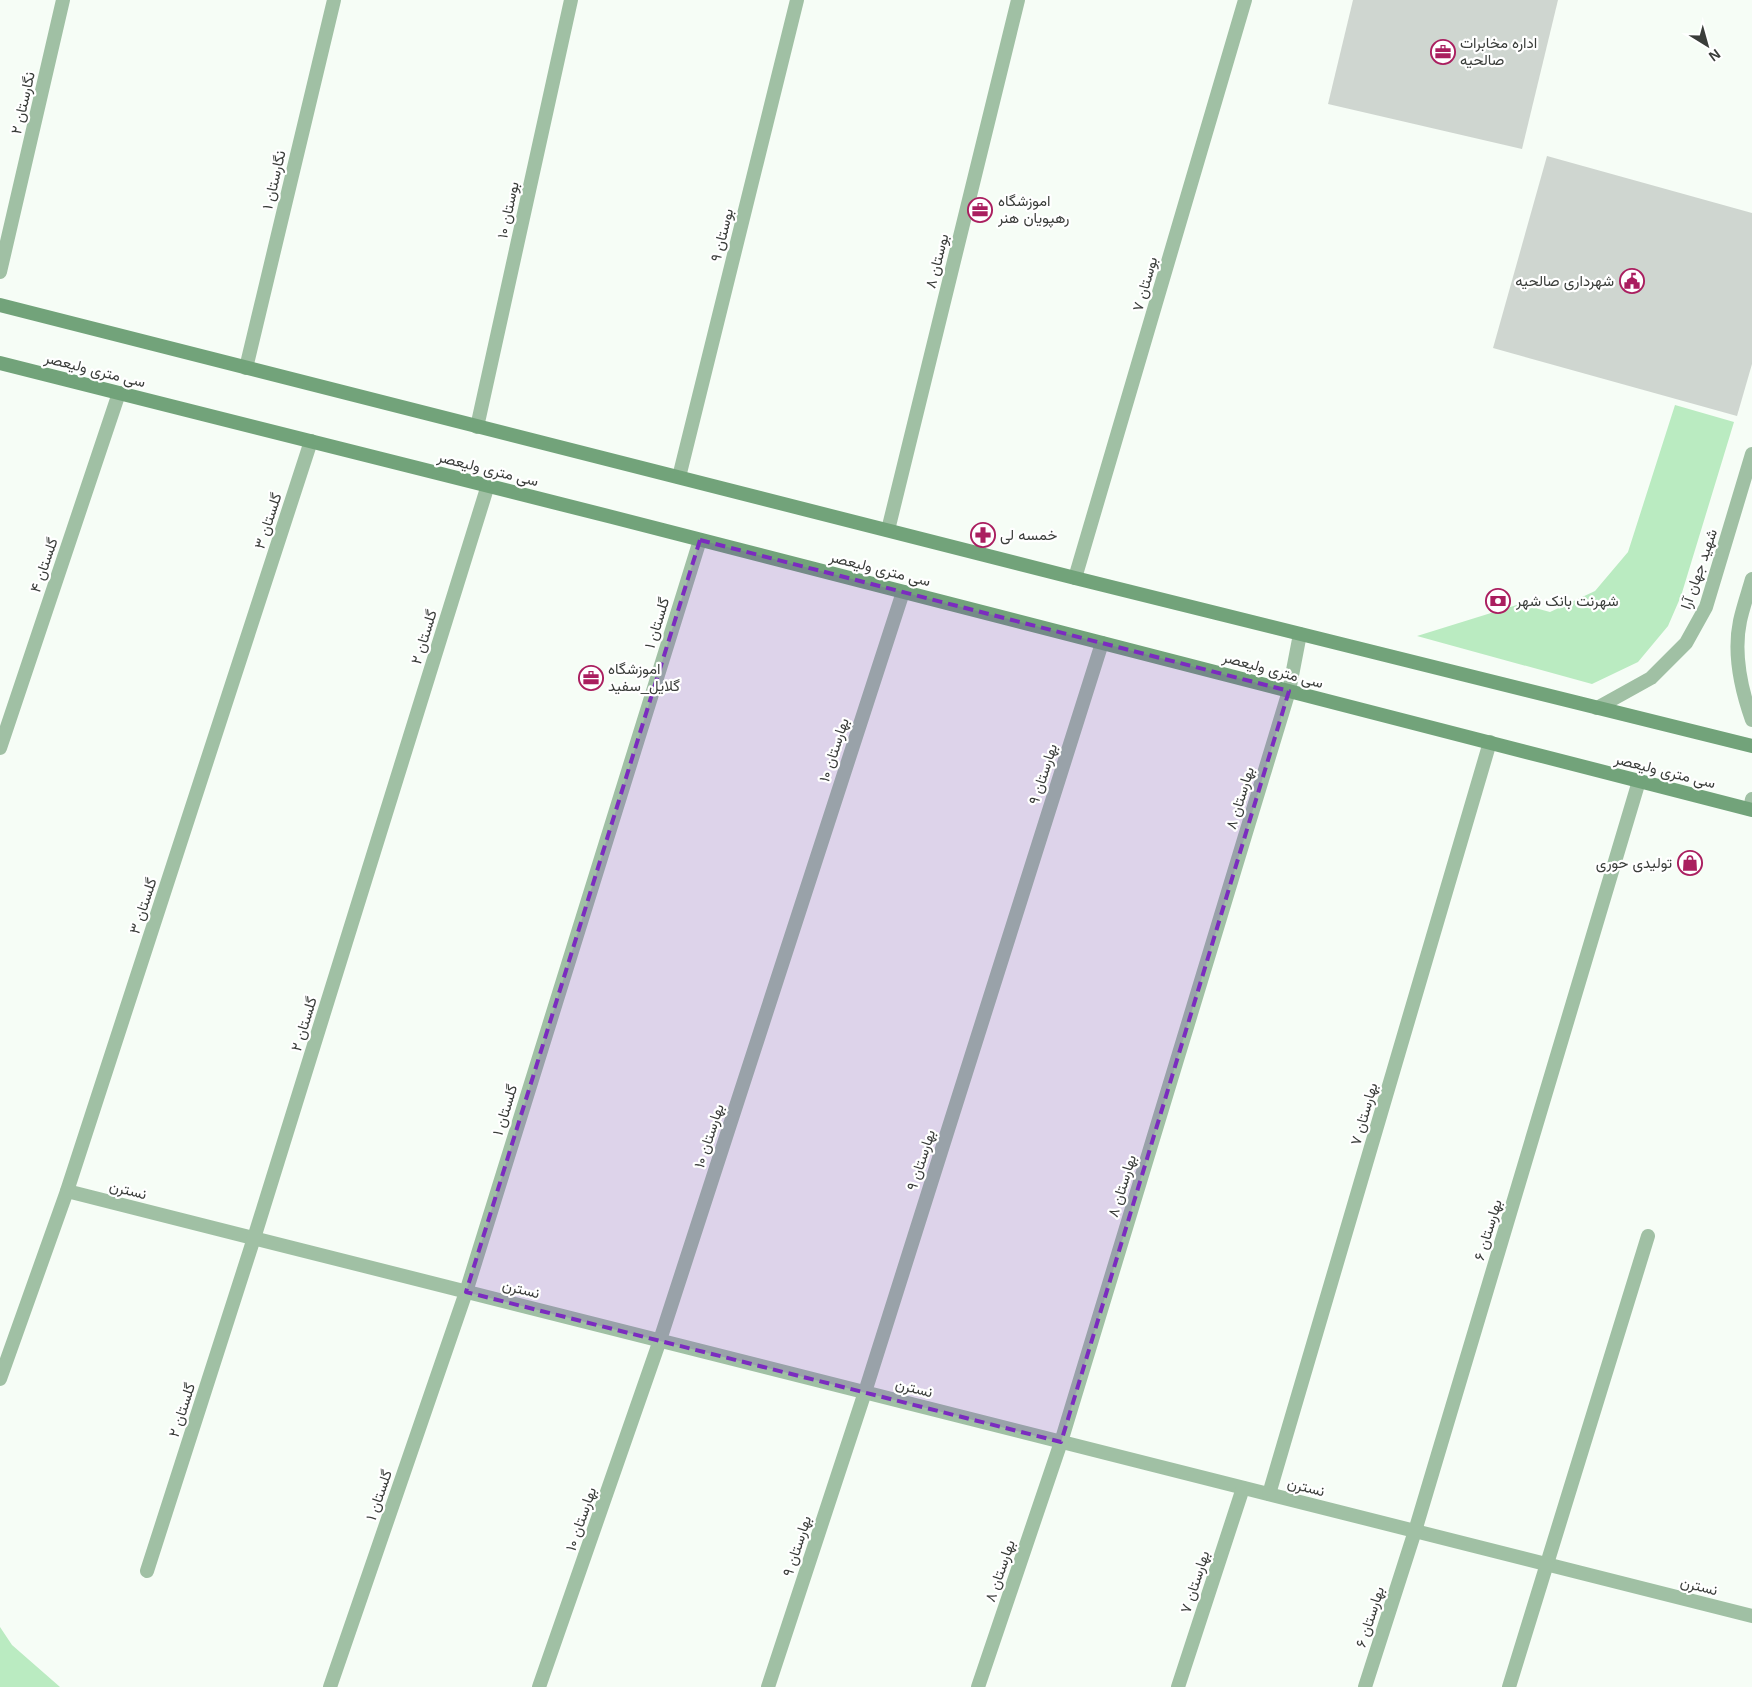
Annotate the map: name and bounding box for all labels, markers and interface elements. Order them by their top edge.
north arrow [1682,20,1732,70]
place label: اداره مخابرات صالحیه [1460,34,1537,69]
office icon: اداره مخابرات صالحیه [1430,39,1456,65]
text: N [1706,46,1724,65]
street label: نگارستان ۲ [7,70,39,136]
street label: نگارستان ۱ [258,149,290,211]
street label: بوستان ۱۰ [493,180,523,240]
place label: اموزشگاه رهپویان هنر [997,192,1070,228]
office icon: اموزشگاه رهپویان هنر [967,197,993,223]
street label: بوستان ۹ [707,207,737,263]
street label: بوستان ۸ [922,232,952,290]
street label: بوستان ۷ [1129,255,1161,313]
public building icon: شهرداری صالحیه [1619,268,1645,294]
place label: شهرداری صالحیه [1515,272,1614,291]
street label: سی متری ولیعصر [41,349,147,392]
street label: سی متری ولیعصر [434,448,540,491]
street label: گلستان ۳ [250,490,286,551]
pharmacy icon: خمسه لی [970,522,996,548]
place label: خمسه لی [1000,526,1057,545]
street label: شهید جهان آرا [1677,526,1721,612]
street label: گلستان ۴ [26,535,62,595]
street label: سی متری ولیعصر [826,548,932,591]
bank icon: شهرنت بانک شهر [1485,588,1511,614]
place label: شهرنت بانک شهر [1515,592,1619,610]
street label: گلستان ۱ [641,595,673,651]
street label: گلستان ۲ [407,607,441,666]
street label: سی متری ولیعصر [1220,648,1325,693]
place label: اموزشگاه گلایل_سفید [608,660,680,695]
office icon: اموزشگاه گلایل_سفید [578,665,604,691]
street label: بهارستان ۱۰ [815,716,853,784]
street label: بهارستان ۹ [1025,741,1061,807]
street label: سی متری ولیعصر [1611,750,1717,793]
street label: بهارستان ۸ [1222,765,1258,831]
shop icon: تولیدی حوری [1677,850,1703,876]
place label: تولیدی حوری [1596,854,1672,873]
street label: گلستان ۳ [125,875,161,936]
street label: گلستان ۲ [287,994,321,1053]
street label: بهارستان ۷ [1346,1081,1382,1147]
street label: گلستان ۱ [489,1082,521,1138]
street label: بهارستان ۱۰ [690,1102,728,1170]
street label: بهارستان ۹ [903,1127,939,1193]
street label: بهارستان ۸ [1104,1153,1140,1219]
street label: نسترن [107,1177,149,1203]
street label: بهارستان ۶ [1470,1197,1506,1263]
street label: نسترن [500,1276,542,1302]
street label: نسترن [893,1375,935,1401]
street label: گلستان ۲ [165,1380,199,1439]
street label: گلستان ۱ [362,1467,396,1523]
street label: نسترن [1285,1474,1327,1500]
street label: بهارستان ۱۰ [562,1485,600,1553]
street label: بهارستان ۹ [779,1513,815,1579]
street label: بهارستان ۸ [981,1538,1019,1604]
street label: بهارستان ۷ [1176,1549,1214,1615]
street label: نسترن [1678,1573,1720,1599]
street label: بهارستان ۶ [1352,1584,1388,1650]

